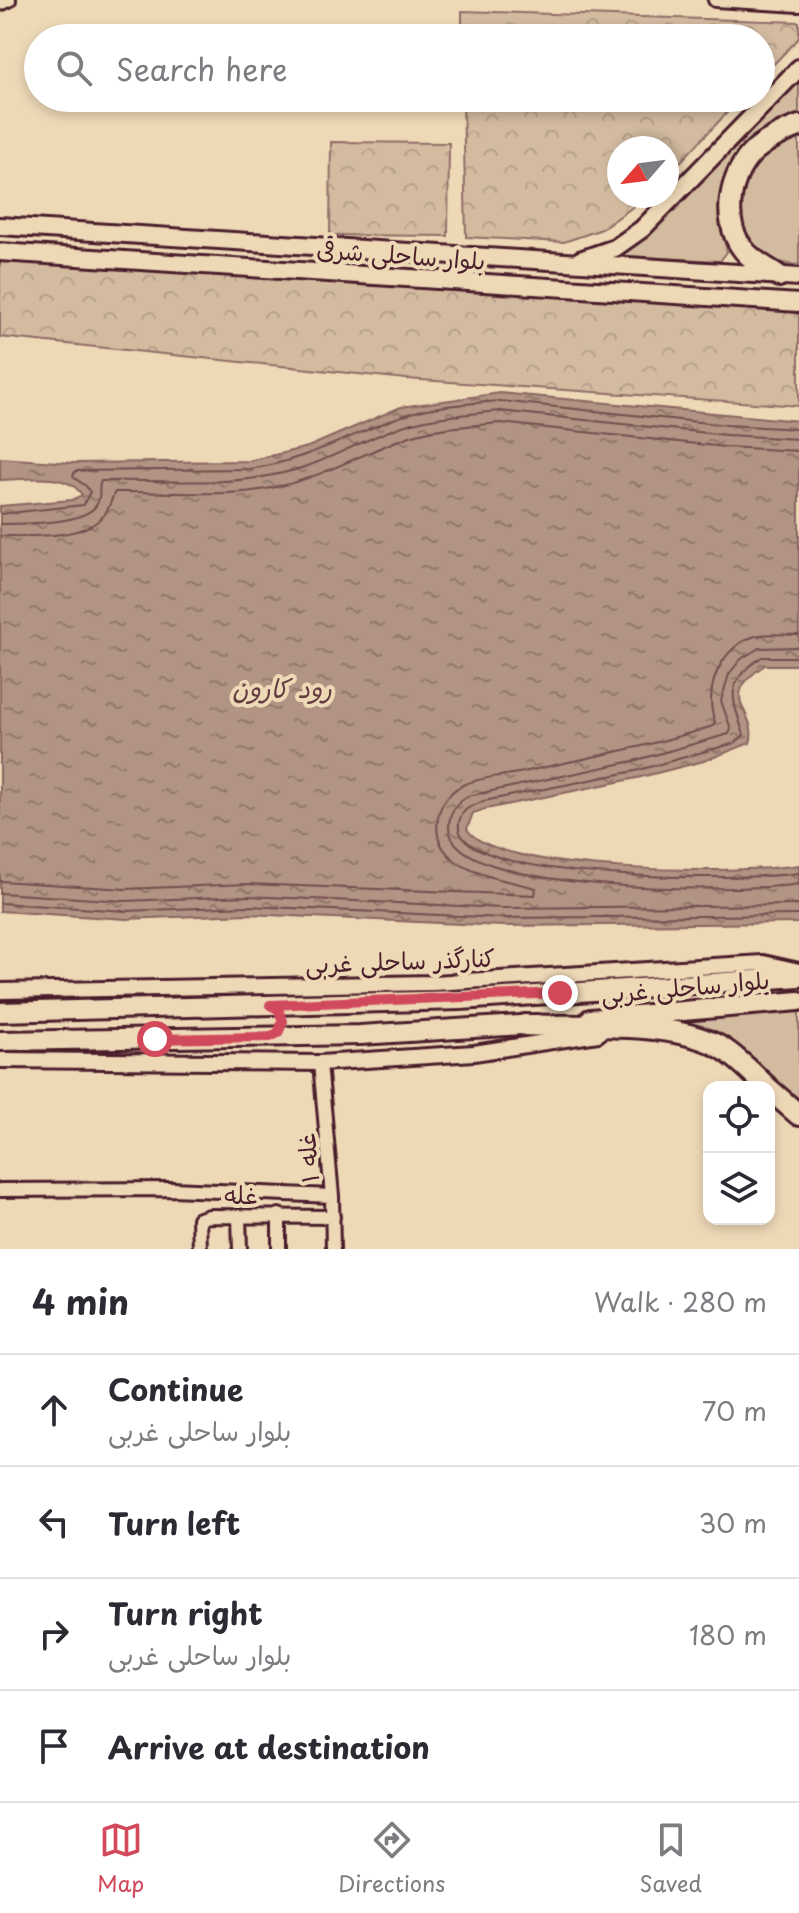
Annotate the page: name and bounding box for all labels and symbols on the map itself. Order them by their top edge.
north arrow [607,136,679,208]
street label: بلوار ساحلی شرقی [315,230,487,278]
water label: رود کارون [232,668,332,707]
street label: کنارگذر ساحلی غربی [305,939,495,981]
street label: بلوار ساحلی غربی [599,961,771,1011]
route end [542,975,578,1011]
route start [137,1021,173,1057]
street label: غله ۱ [287,1132,327,1184]
street label: غله [224,1176,258,1212]

